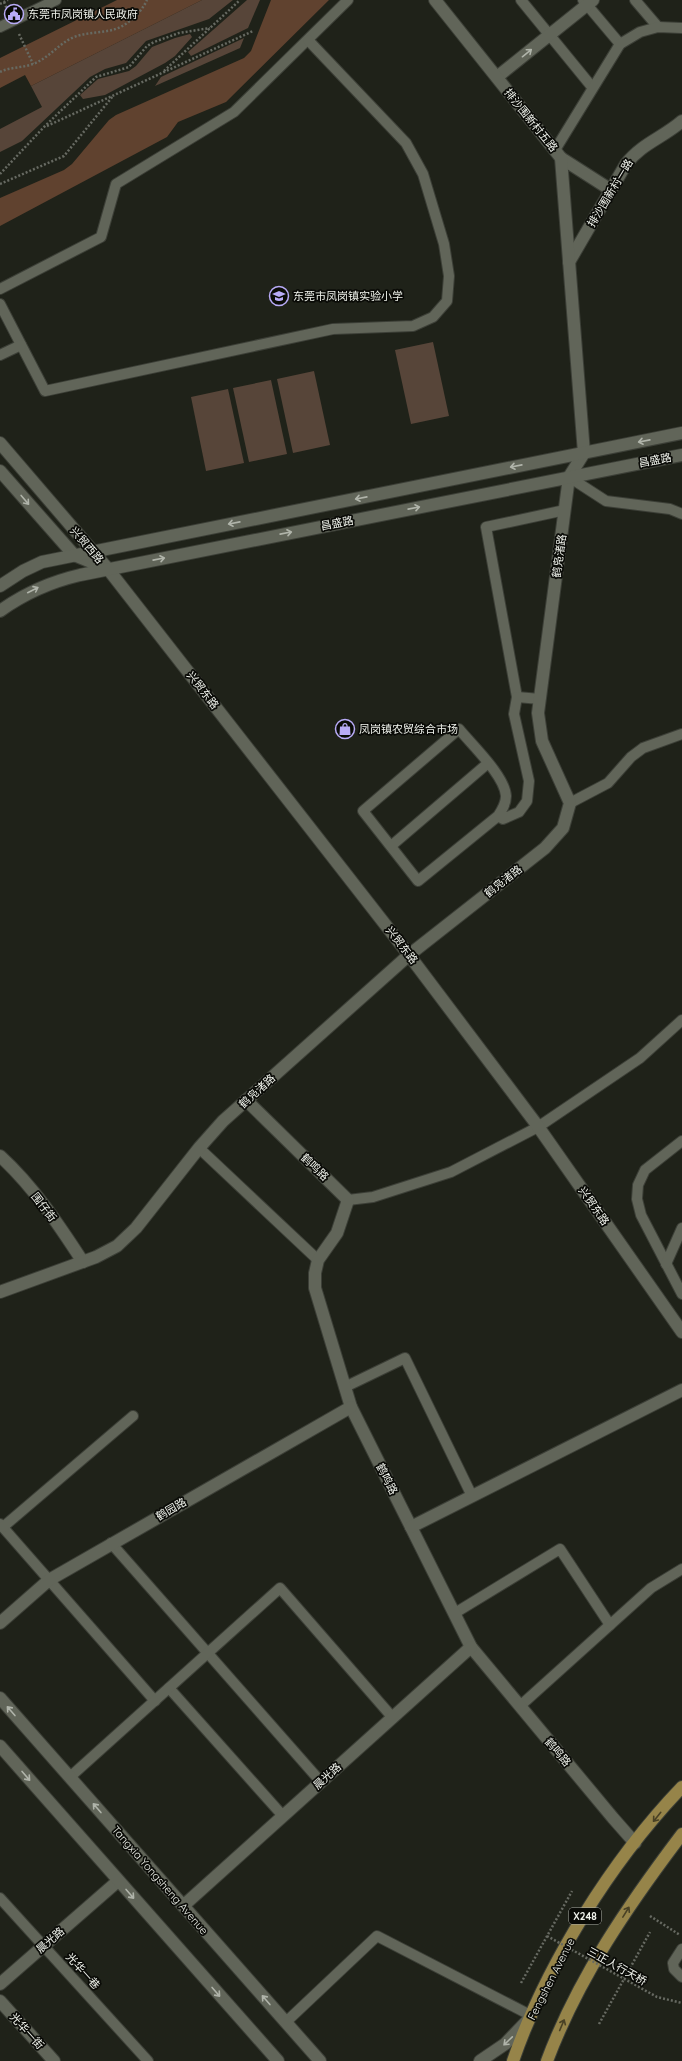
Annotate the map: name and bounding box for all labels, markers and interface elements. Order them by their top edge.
public building icon: 东莞市凤岗镇人民政府 [3,3,25,25]
place label: 东莞市凤岗镇人民政府 [28,7,138,21]
one-way arrow [522,48,533,57]
street label: 排沙围新村五路 [501,86,561,154]
street label: 排沙围新村一路 [584,156,636,230]
school or university icon: 东莞市凤岗镇实验小学 [268,285,290,307]
place label: 东莞市凤岗镇实验小学 [293,289,403,303]
one-way arrow [638,437,651,445]
street label: 昌盛路 [637,450,673,470]
one-way arrow [510,463,523,471]
one-way arrow [355,494,368,502]
one-way arrow [21,495,30,506]
one-way arrow [407,504,420,512]
street label: 昌盛路 [319,513,355,533]
one-way arrow [228,520,241,528]
street label: 兴贸西路 [67,524,107,566]
one-way arrow [279,529,292,537]
street label: 鹤凫渚路 [549,533,569,579]
one-way arrow [152,554,165,562]
one-way arrow [27,586,39,594]
street label: 兴贸东路 [184,668,222,712]
shop icon: 凤岗镇农贸综合市场 [334,718,356,740]
place label: 凤岗镇农贸综合市场 [359,722,458,736]
street label: 鹤凫渚路 [481,862,525,900]
street label: 兴贸东路 [383,923,421,967]
street label: 鹤凫渚路 [236,1071,278,1111]
street label: 鹤鸣路 [298,1151,332,1183]
street label: 兴贸东路 [576,1184,612,1228]
street label: 围仔街 [28,1190,60,1224]
street label: 鹤鸣路 [373,1461,401,1497]
street label: 鹤园路 [153,1495,189,1523]
one-way arrow [6,1706,16,1716]
street label: 鹤鸣路 [542,1735,574,1769]
street label: 晨光路 [310,1760,344,1792]
one-way arrow [21,1770,30,1781]
one-way arrow [93,1803,102,1814]
one-way arrow [652,1811,661,1822]
street label: Tangxia Yongsheng Avenue [109,1823,211,1937]
one-way arrow [126,1889,135,1899]
one-way arrow [622,1907,630,1918]
road number: X248 [569,1908,601,1924]
street label: 晨光路 [33,1924,67,1956]
street label: Fengshen Avenue [524,1936,578,2022]
street label: 三正人行天桥 [585,1944,649,1988]
street label: 光华一巷 [63,1950,103,1992]
one-way arrow [212,1986,221,1997]
one-way arrow [262,1995,271,2006]
street label: 光华一街 [7,2010,47,2052]
one-way arrow [559,2019,567,2031]
one-way arrow [503,2036,513,2046]

